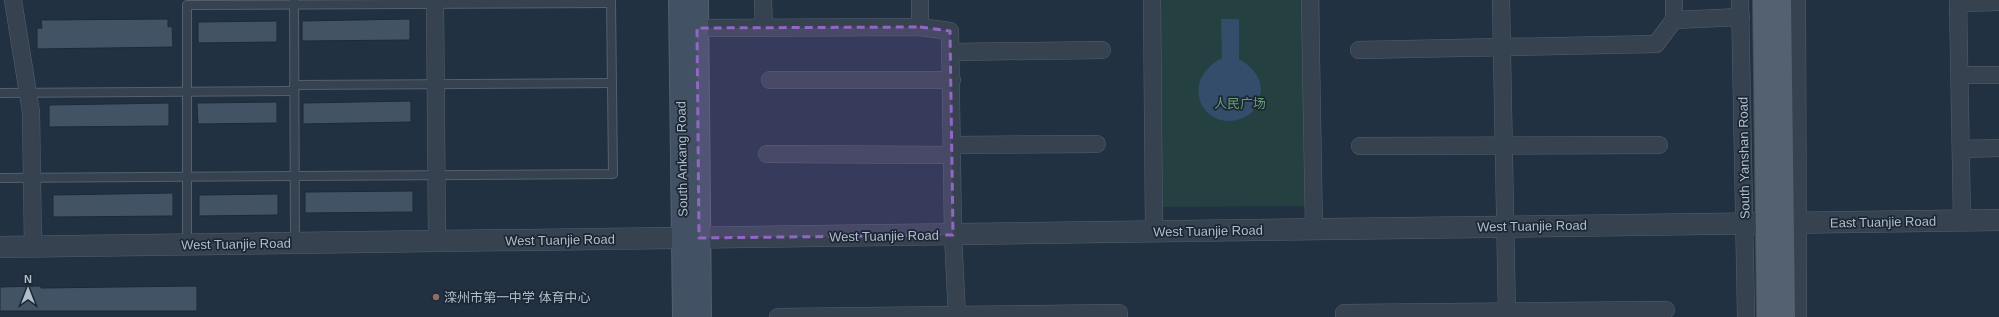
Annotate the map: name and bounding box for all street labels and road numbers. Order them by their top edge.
street label: South Yanshan Road [1735,97,1753,219]
street label: South Ankang Road [673,101,691,217]
street label: East Tuanjie Road [1830,214,1936,230]
street label: West Tuanjie Road [1477,218,1587,234]
street label: West Tuanjie Road [1153,223,1263,239]
street label: West Tuanjie Road [829,228,939,244]
street label: West Tuanjie Road [505,232,615,248]
street label: West Tuanjie Road [181,236,291,252]

